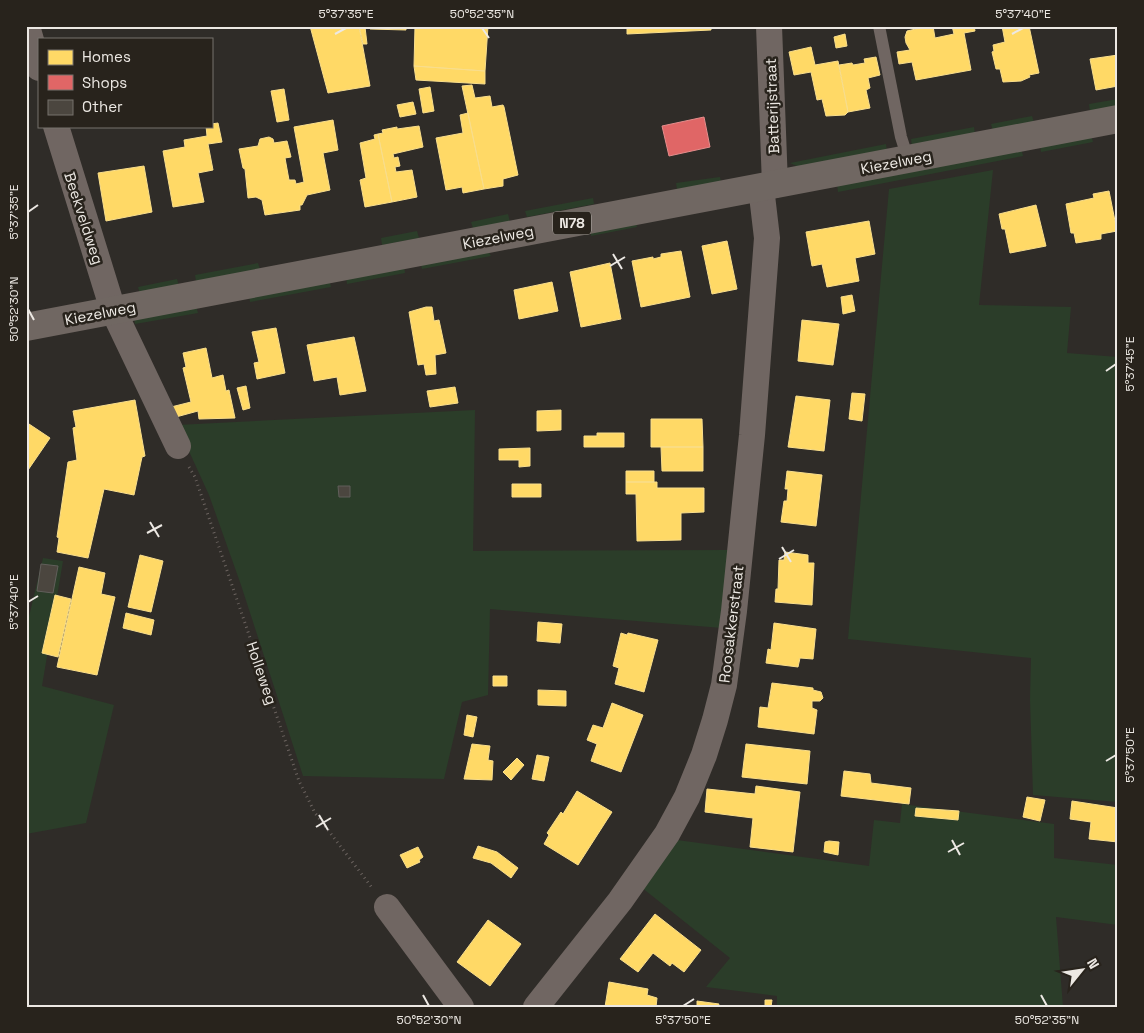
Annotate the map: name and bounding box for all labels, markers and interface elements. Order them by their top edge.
text: 5°37'35"E [318,6,374,22]
text: 50°52'35"N [450,6,514,22]
text: 5°37'40"E [995,6,1051,22]
legend [38,38,212,128]
text: Homes [82,47,131,66]
street label: Batterijstraat [761,58,783,154]
text: Shops [82,73,127,92]
text: Other [82,97,123,116]
street label: Kiezelweg [859,146,933,178]
street label: Beekveldweg [60,169,108,267]
text: 5°37'35"E [6,184,22,240]
road number: N78 [553,212,591,234]
street label: Kiezelweg [461,221,535,253]
text: 50°52'30"N [6,277,22,341]
street label: Kiezelweg [63,297,137,329]
text: 5°37'45"E [1122,336,1138,391]
street label: Roosakkerstraat [714,564,748,684]
text: 5°37'40"E [6,574,22,630]
street label: Holleweg [242,639,282,707]
text: 5°37'50"E [1122,727,1138,783]
north arrow [1056,946,1106,996]
text: N [1083,955,1103,972]
text: 50°52'30"N [397,1012,461,1028]
text: 5°37'50"E [655,1012,711,1028]
text: 50°52'35"N [1015,1012,1079,1028]

